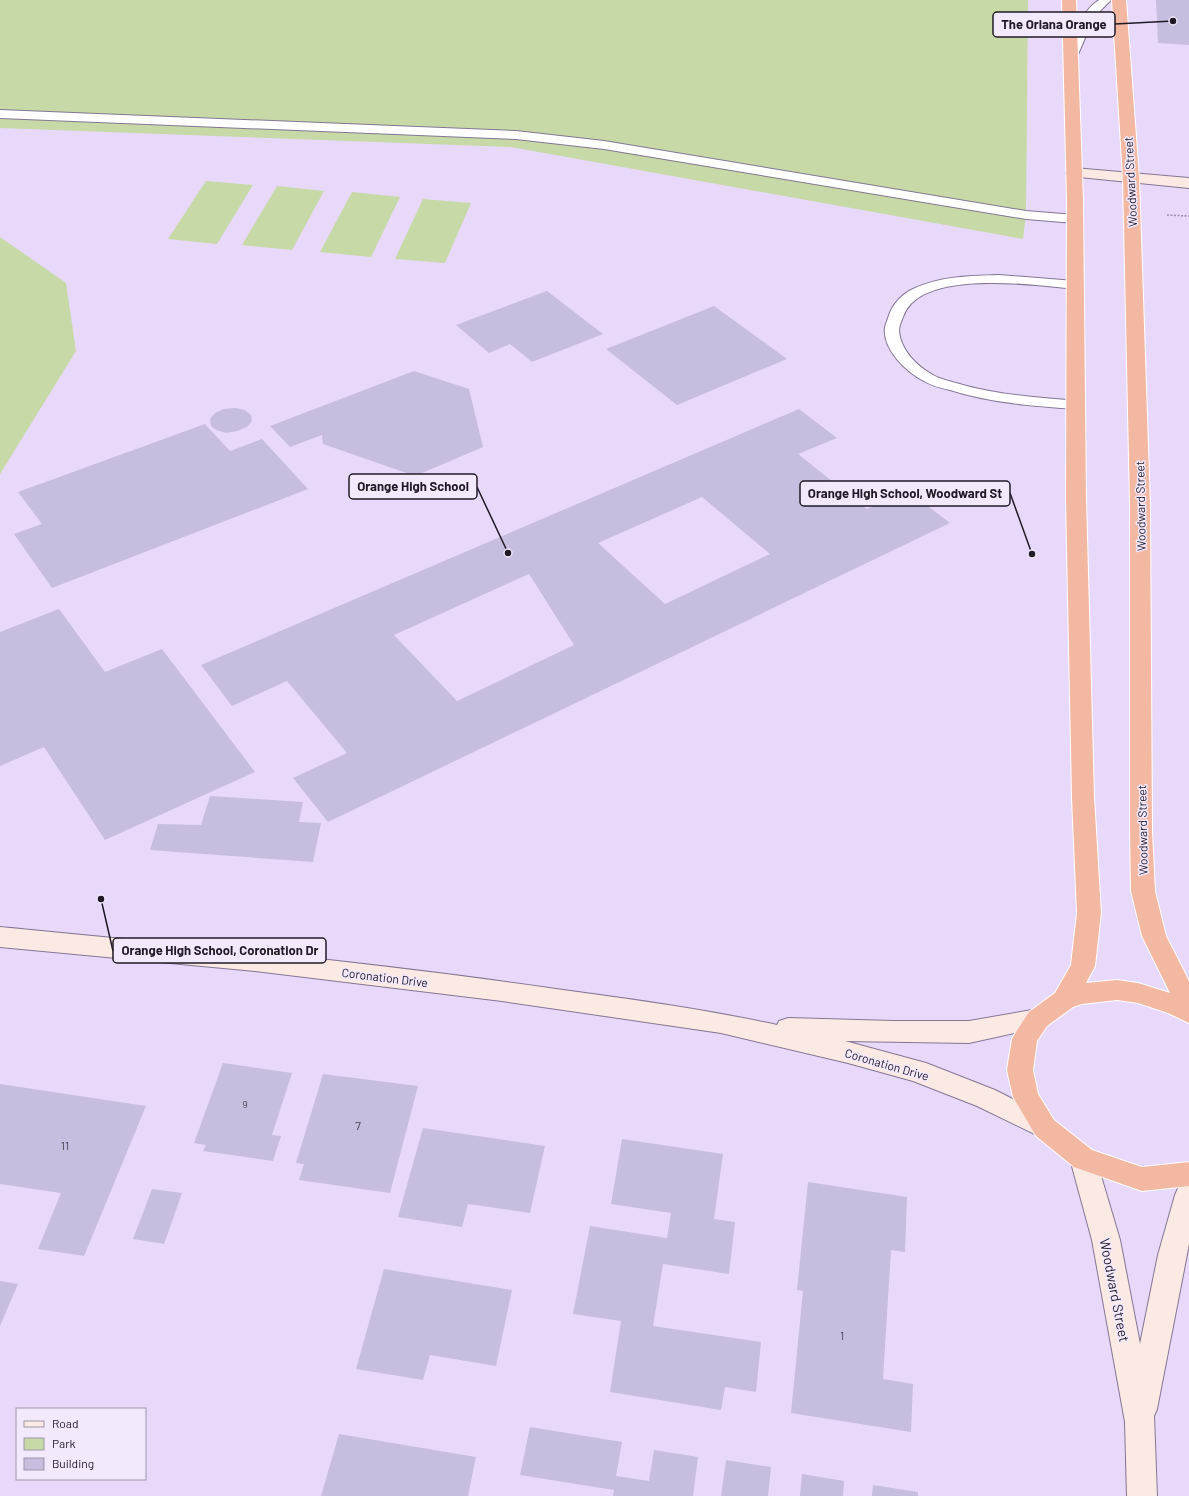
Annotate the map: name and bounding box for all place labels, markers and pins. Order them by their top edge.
callout: The Oriana Orange [993,12,1115,37]
callout: Orange High School [349,474,477,499]
callout: Orange High School, Woodward St [800,481,1010,506]
callout: Orange High School, Coronation Dr [113,938,326,963]

